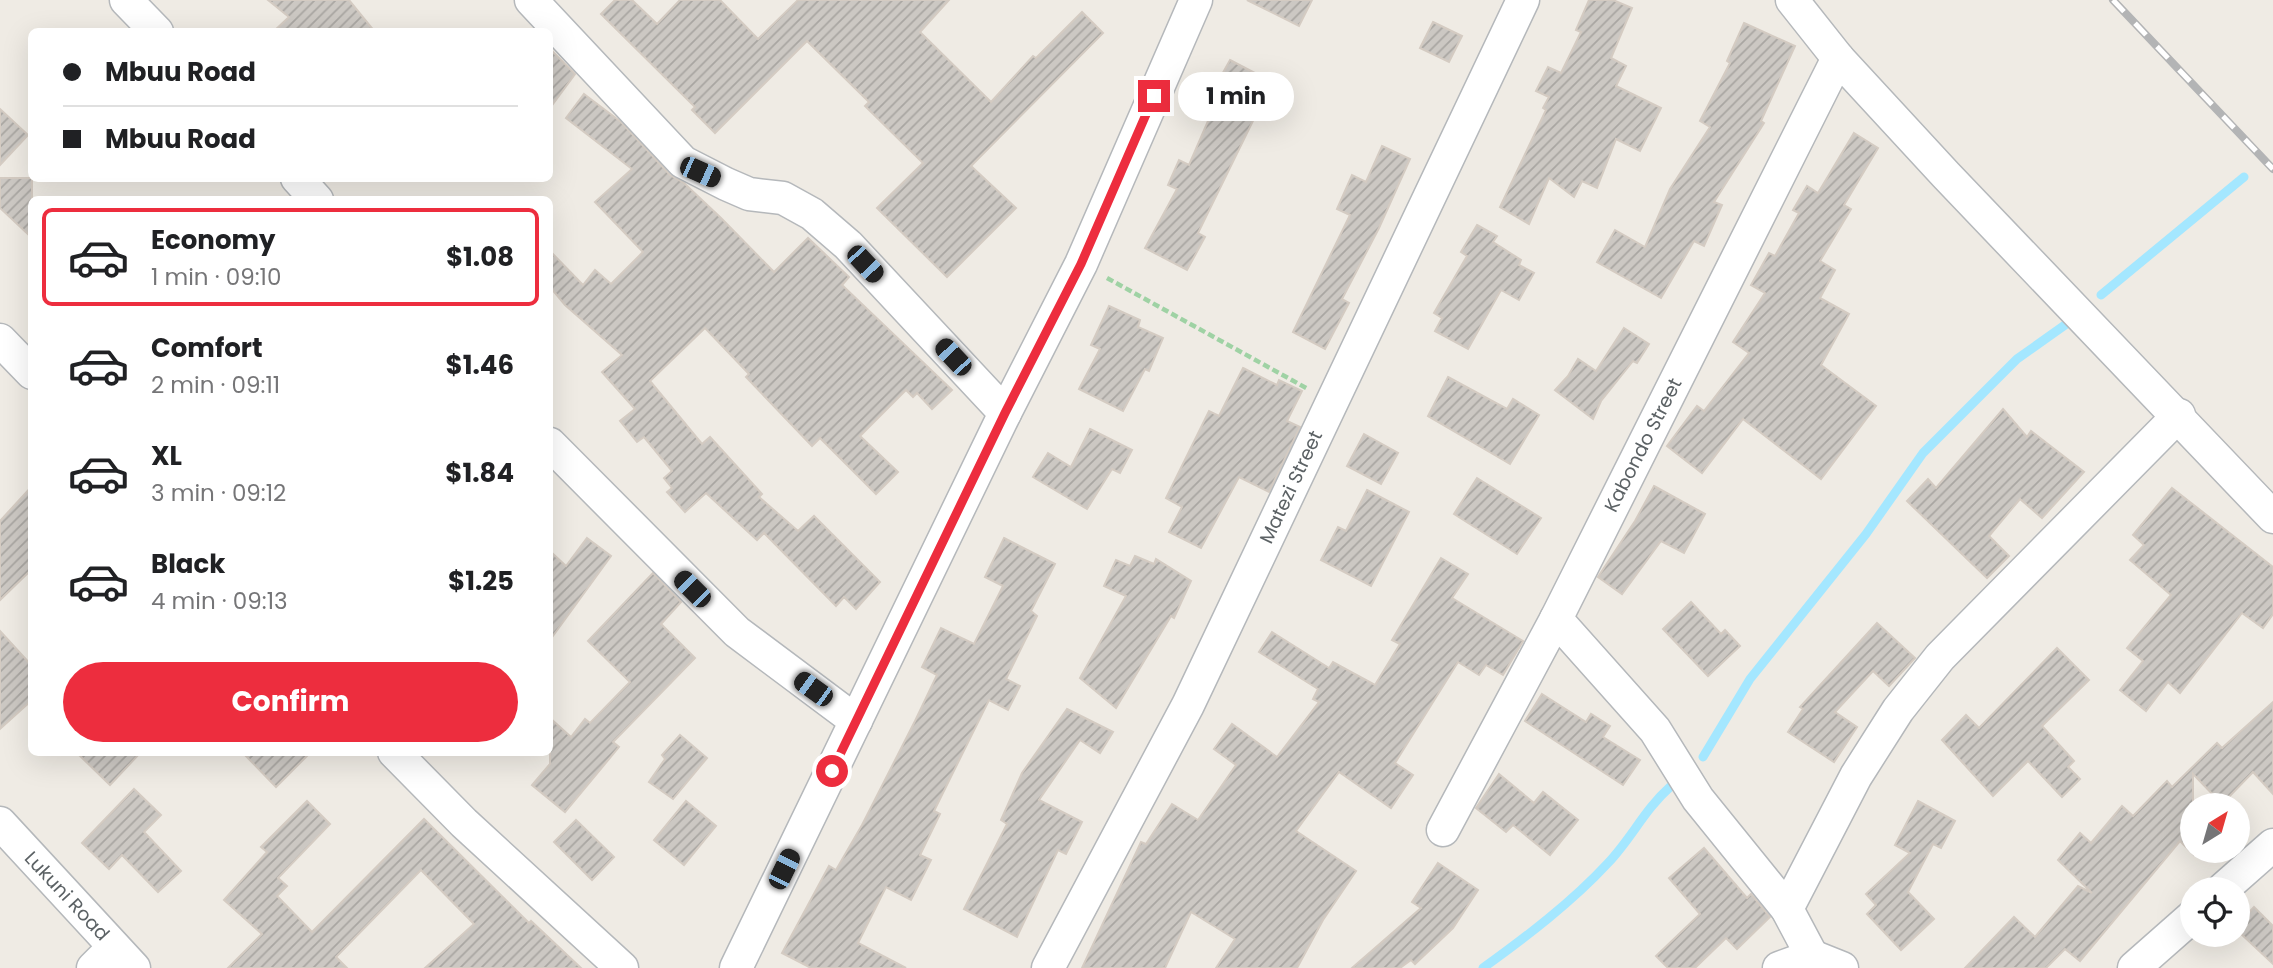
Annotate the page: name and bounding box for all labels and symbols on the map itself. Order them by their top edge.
callout: 1 min [1178,72,1294,120]
route end [1138,80,1170,112]
car [677,154,724,190]
car [843,241,888,287]
car [931,334,976,380]
street label: Kabondo Street [1598,373,1688,517]
street label: Matezi Street [1253,426,1329,548]
car [670,567,715,611]
car [790,668,837,710]
route start [816,755,848,787]
north arrow [2180,793,2250,863]
street label: Lukuni Road [18,845,116,947]
car [766,846,803,892]

